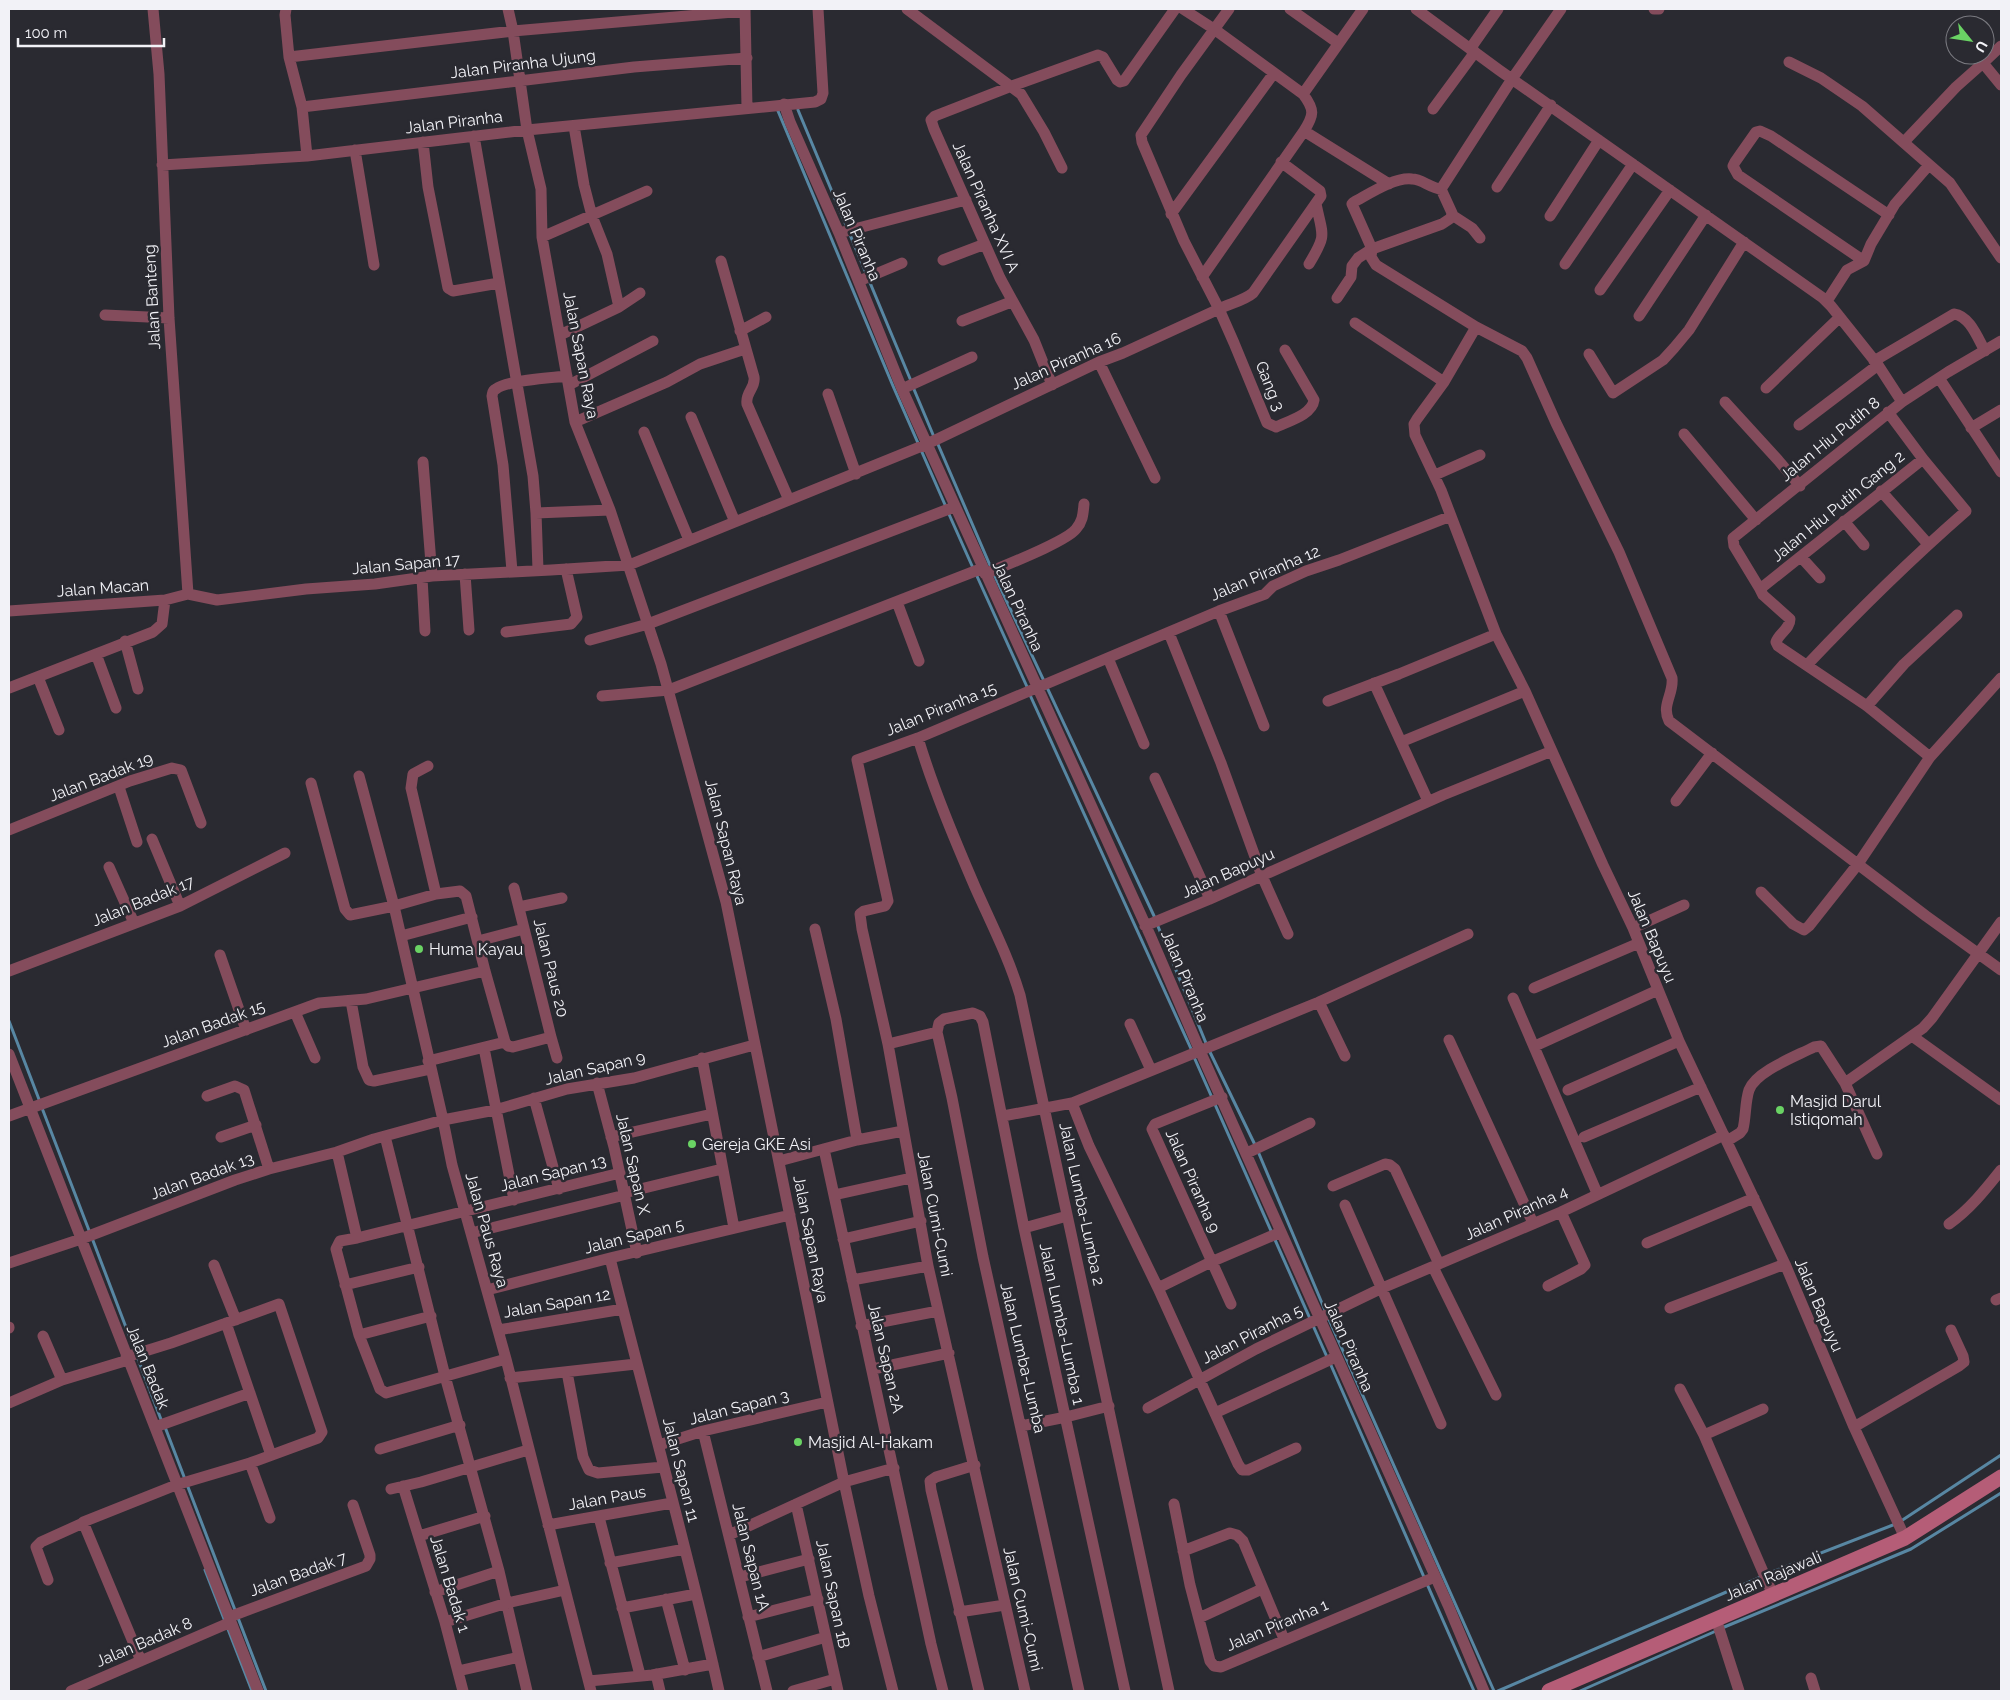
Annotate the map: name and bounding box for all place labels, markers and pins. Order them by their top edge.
place label: Huma Kayau [429,940,523,959]
marker: Huma Kayau [413,943,425,955]
place label: Masjid Darul Istiqomah [1790,1092,1882,1129]
marker: Masjid Darul Istiqomah [1774,1104,1786,1116]
place label: Gereja GKE Asi [702,1135,811,1154]
marker: Gereja GKE Asi [686,1138,698,1150]
place label: Masjid Al-Hakam [808,1433,933,1452]
marker: Masjid Al-Hakam [792,1436,804,1448]

